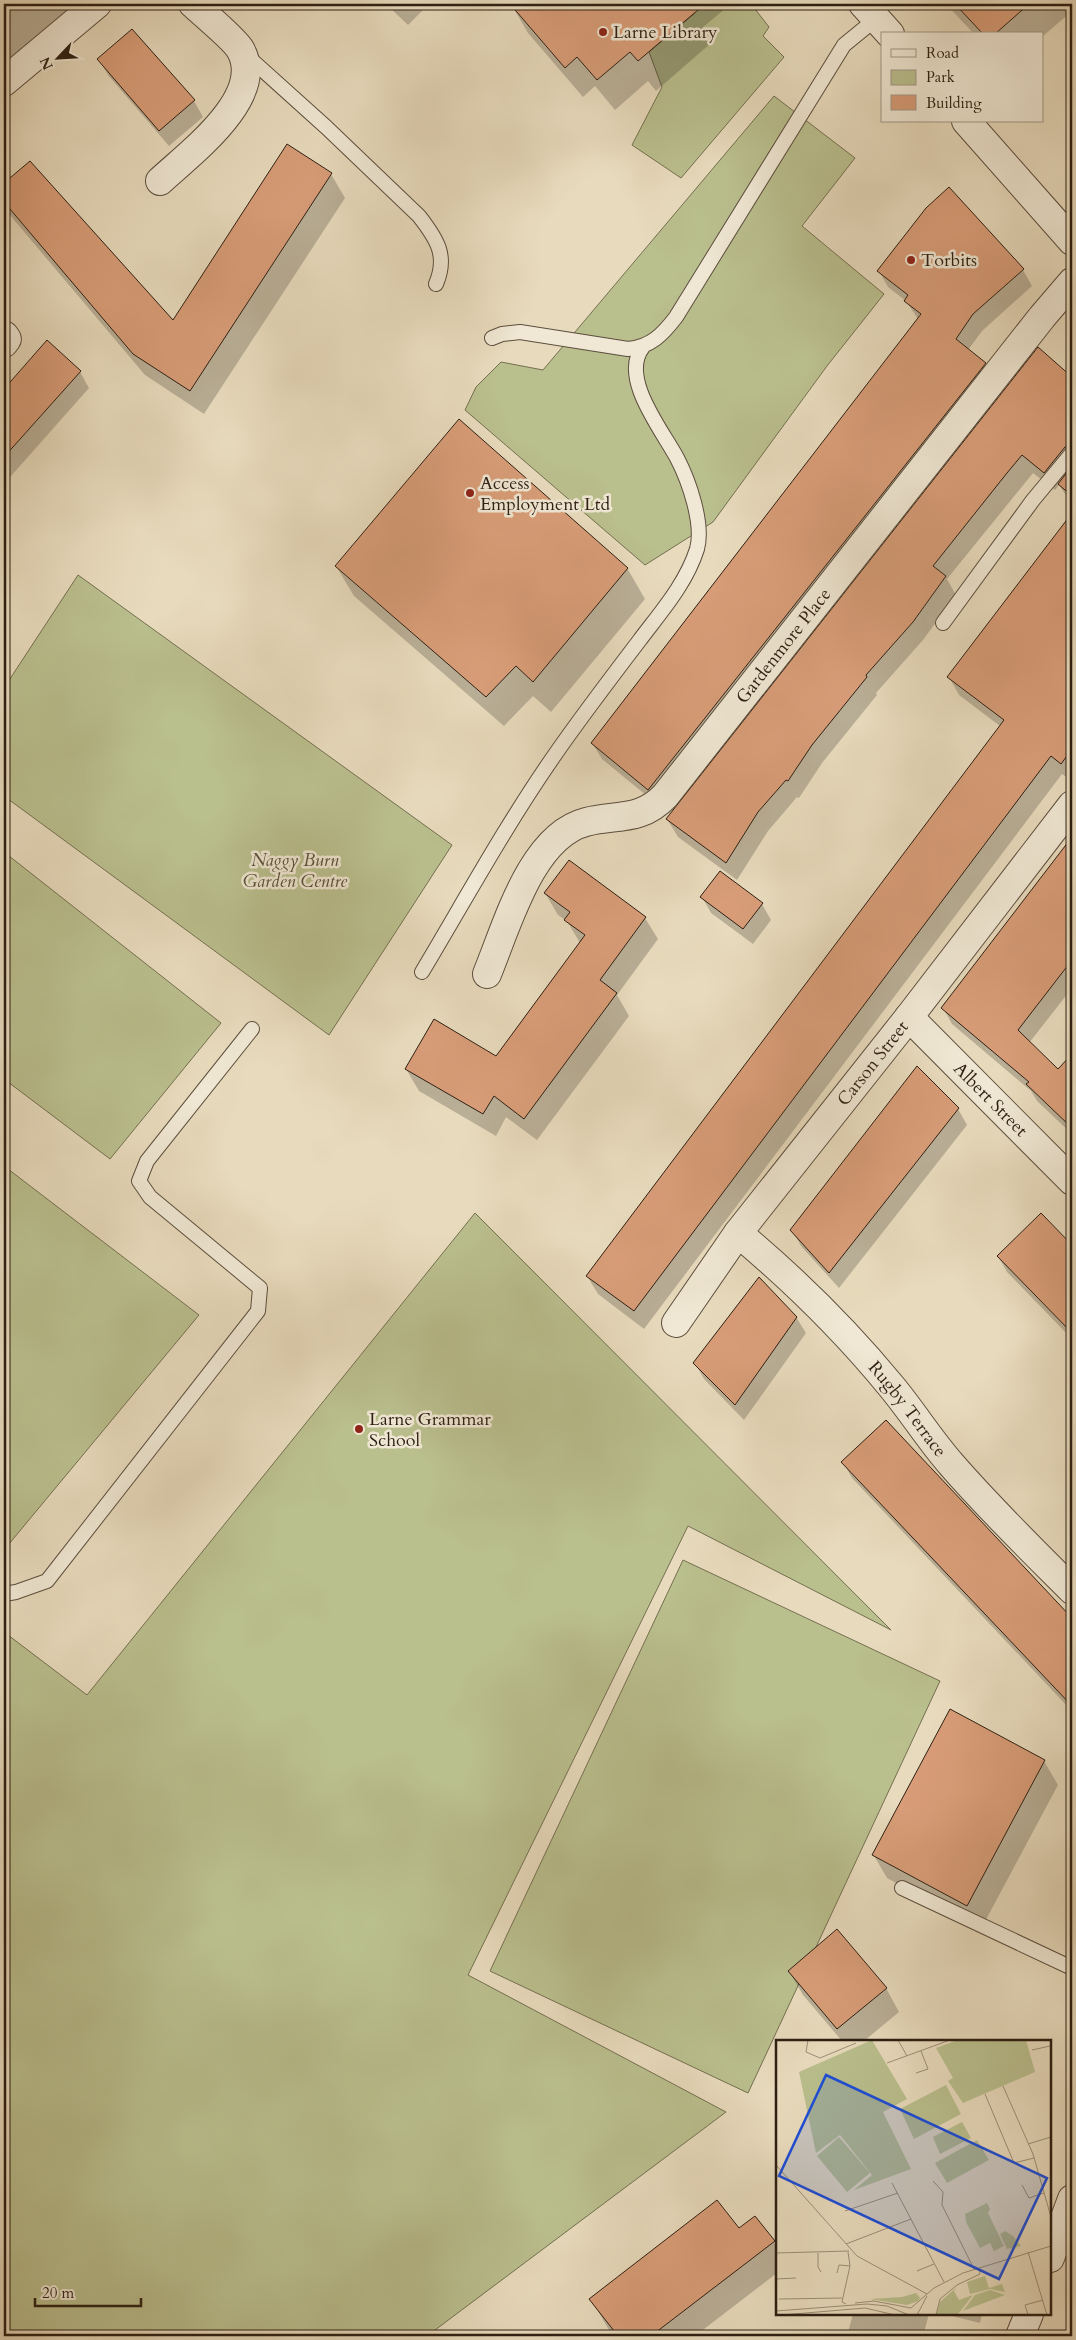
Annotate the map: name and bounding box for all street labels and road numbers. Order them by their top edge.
street label: Gardenmore Place [730,583,837,709]
street label: Carson Street [831,1015,914,1111]
street label: Albert Street [948,1057,1034,1142]
street label: Rugby Terrace [863,1355,953,1462]

